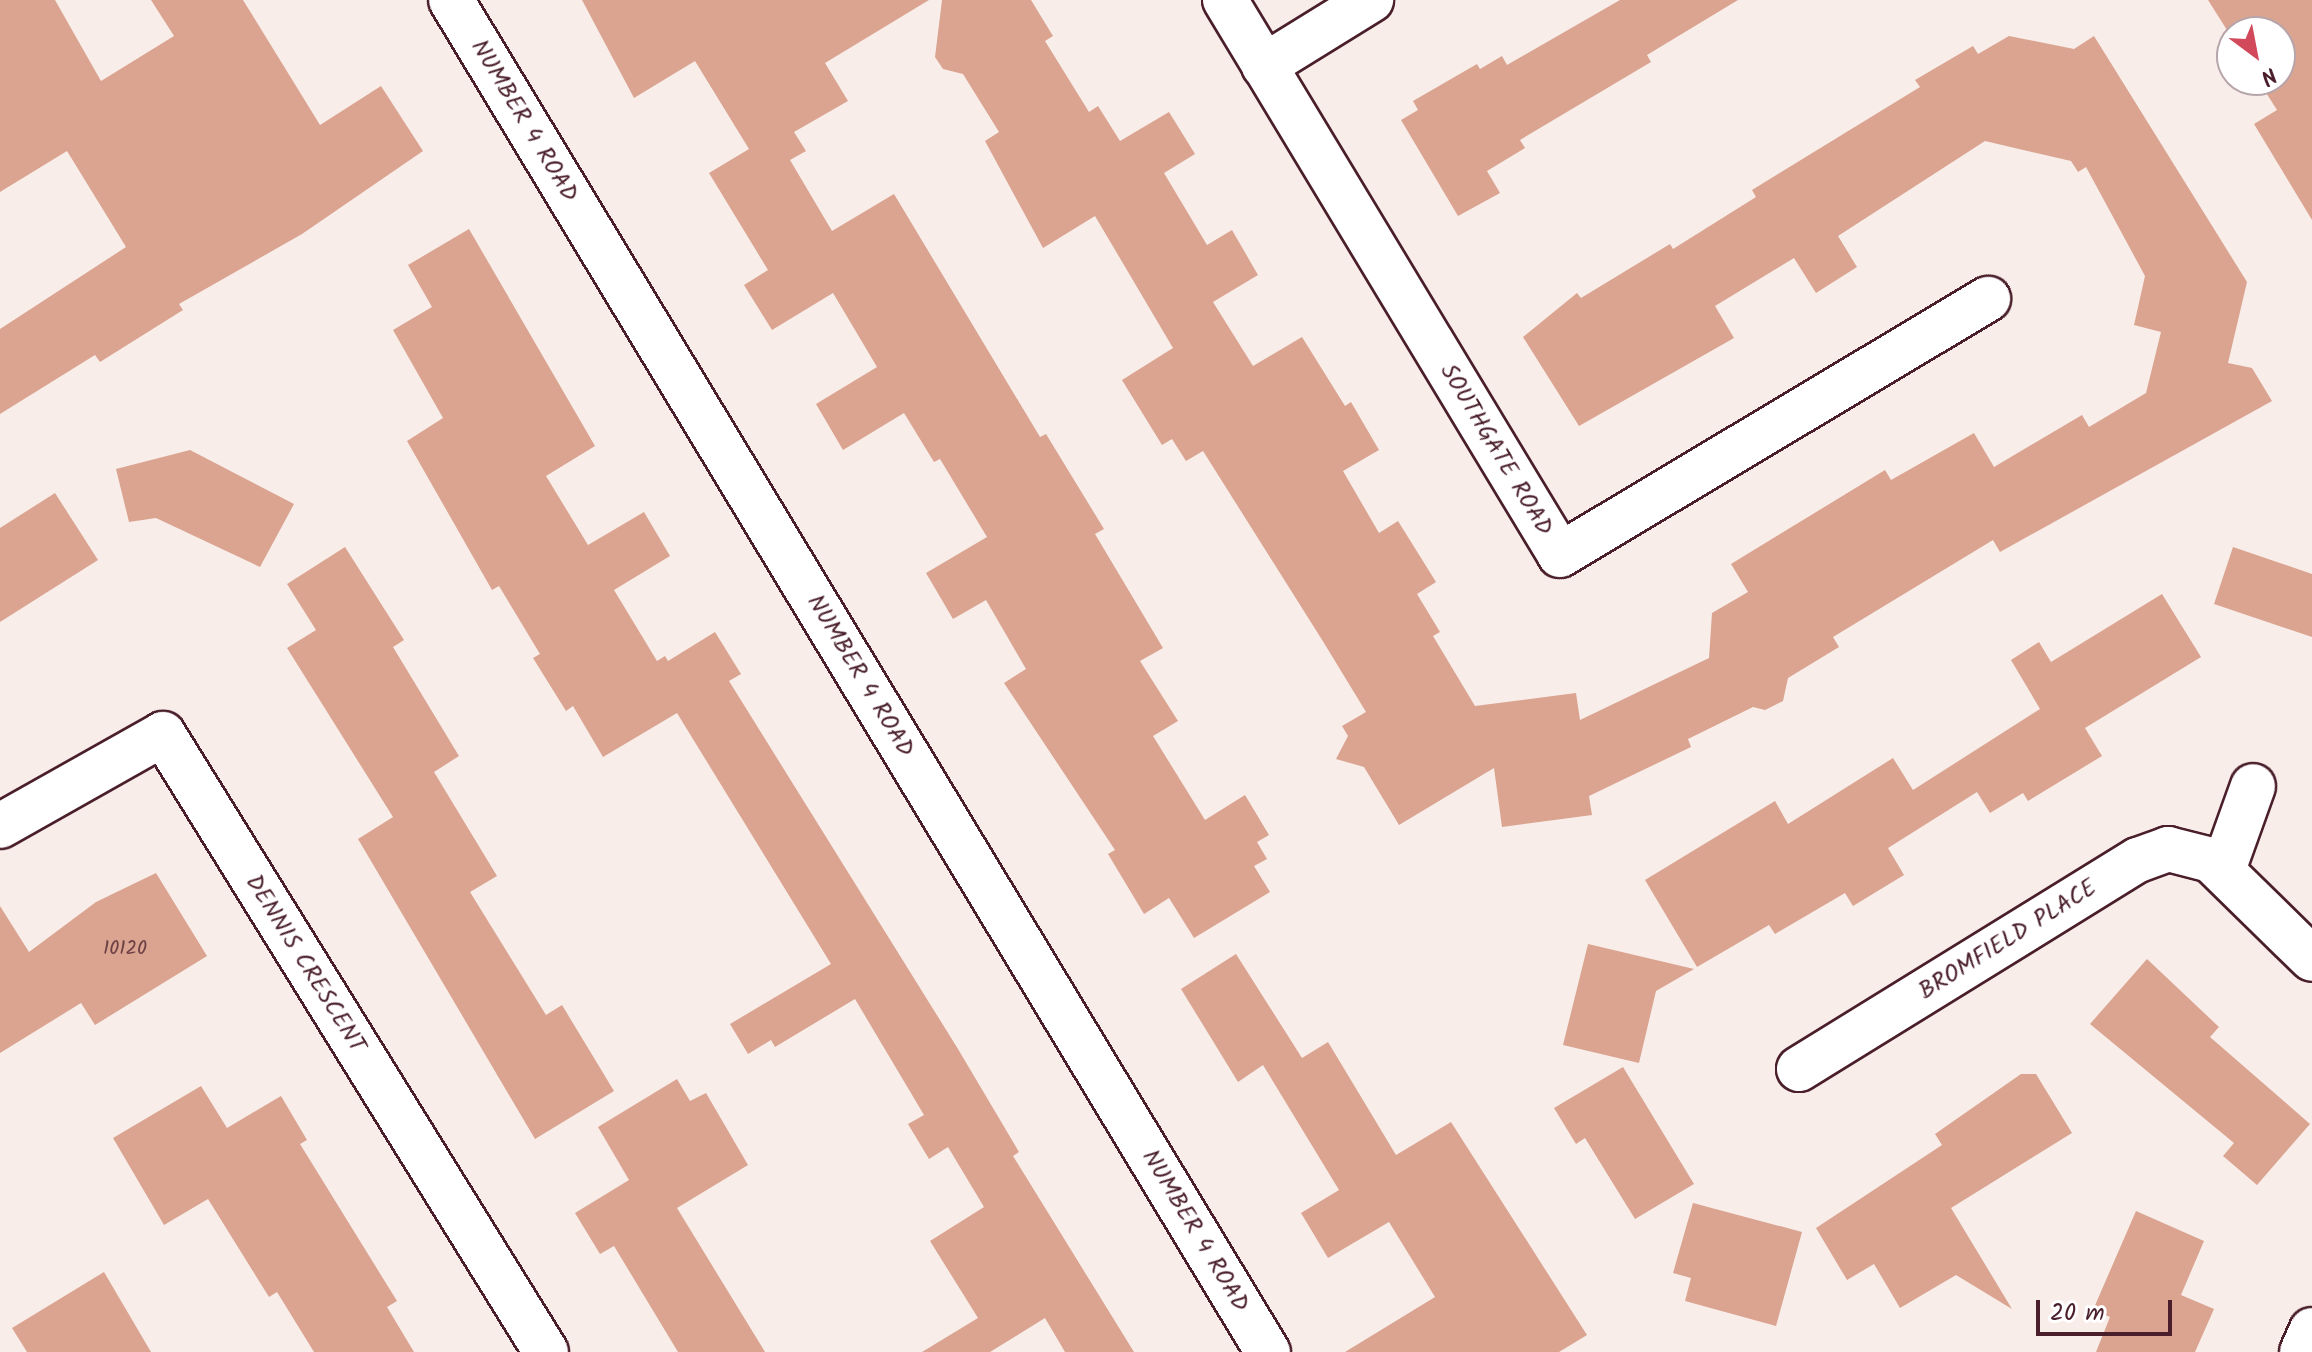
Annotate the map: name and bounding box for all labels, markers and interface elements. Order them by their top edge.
north arrow [2216,16,2296,96]
street label: NUMBER 4 ROAD [464,35,584,207]
text: N [2253,57,2283,94]
street label: SOUTHGATE ROAD [1433,359,1559,541]
street label: NUMBER 4 ROAD [800,590,920,762]
street label: DENNIS CRESCENT [239,870,371,1058]
street label: BROMFIELD PLACE [1914,874,2102,1006]
house number: 10120 [103,937,147,961]
street label: NUMBER 4 ROAD [1135,1145,1255,1317]
scale bar [2040,1284,2176,1334]
text: 20 m [2050,1294,2105,1333]

